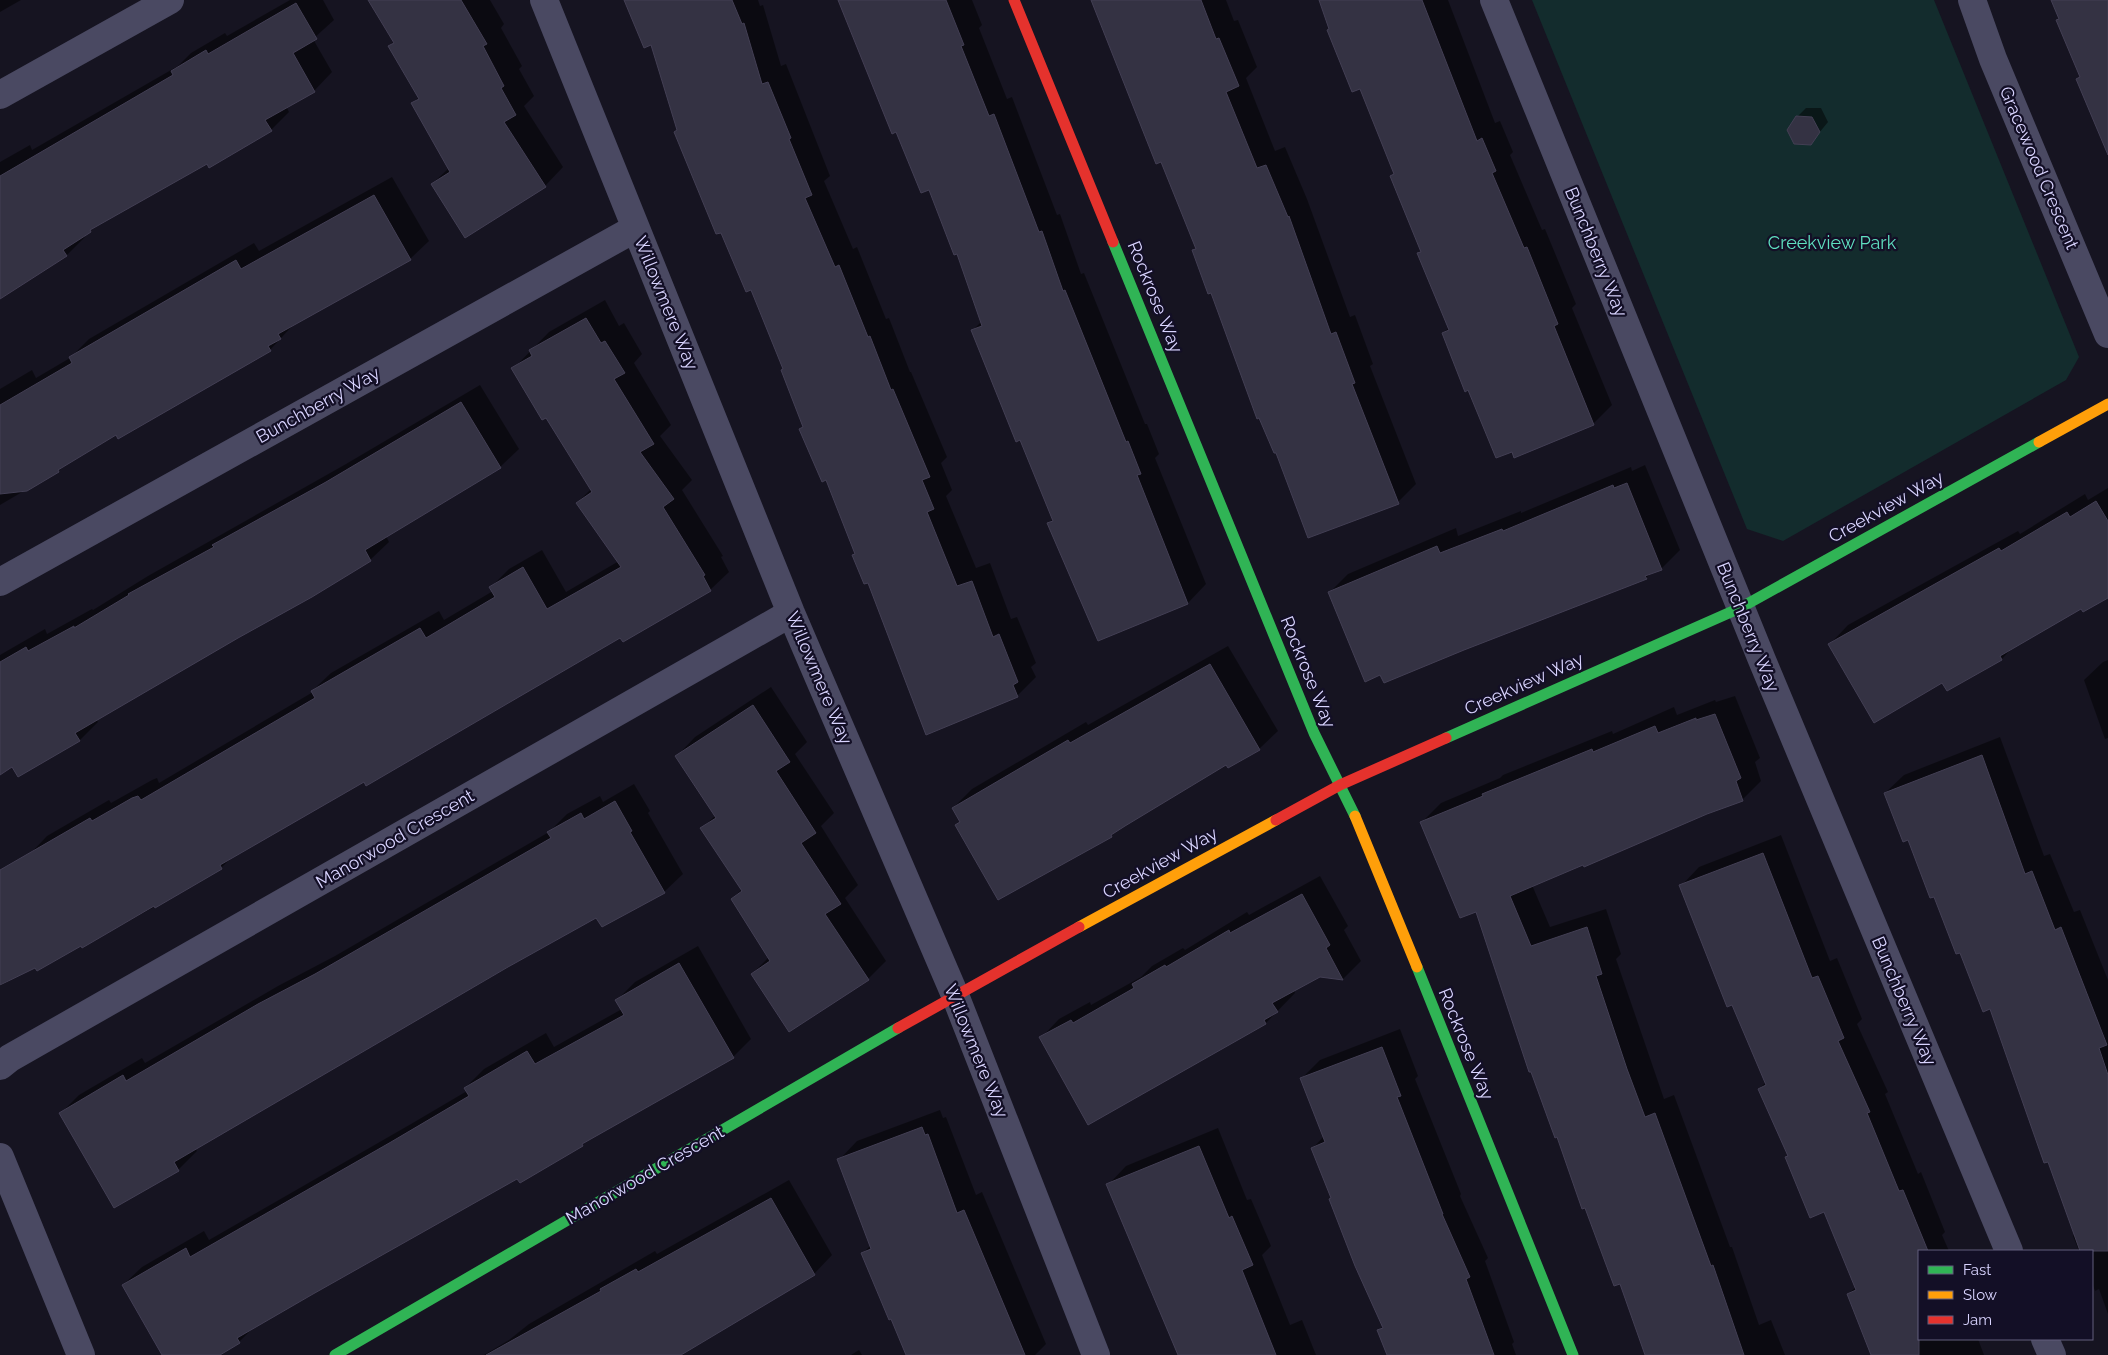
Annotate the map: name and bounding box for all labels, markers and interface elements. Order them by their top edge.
street label: Gracewood Crescent [1996,83,2083,252]
street label: Bunchberry Way [1561,184,1632,320]
park label: Creekview Park [1768,232,1897,253]
street label: Willowmere Way [630,233,703,373]
street label: Rockrose Way [1123,238,1188,356]
street label: Bunchberry Way [252,362,384,447]
street label: Creekview Way [1825,466,1947,547]
street label: Bunchberry Way [1713,559,1784,695]
street label: Willowmere Way [782,608,857,748]
street label: Rockrose Way [1276,613,1341,731]
street label: Creekview Way [1461,648,1587,719]
street label: Manorwood Crescent [312,785,477,892]
street label: Creekview Way [1099,822,1221,903]
street label: Bunchberry Way [1868,933,1941,1069]
street label: Willowmere Way [940,981,1013,1121]
street label: Rockrose Way [1434,985,1499,1103]
street label: Manorwood Crescent [562,1121,727,1228]
legend [1918,1250,2093,1340]
text: Fast [1963,1261,1991,1279]
text: Slow [1963,1286,1997,1304]
text: Jam [1963,1311,1992,1329]

